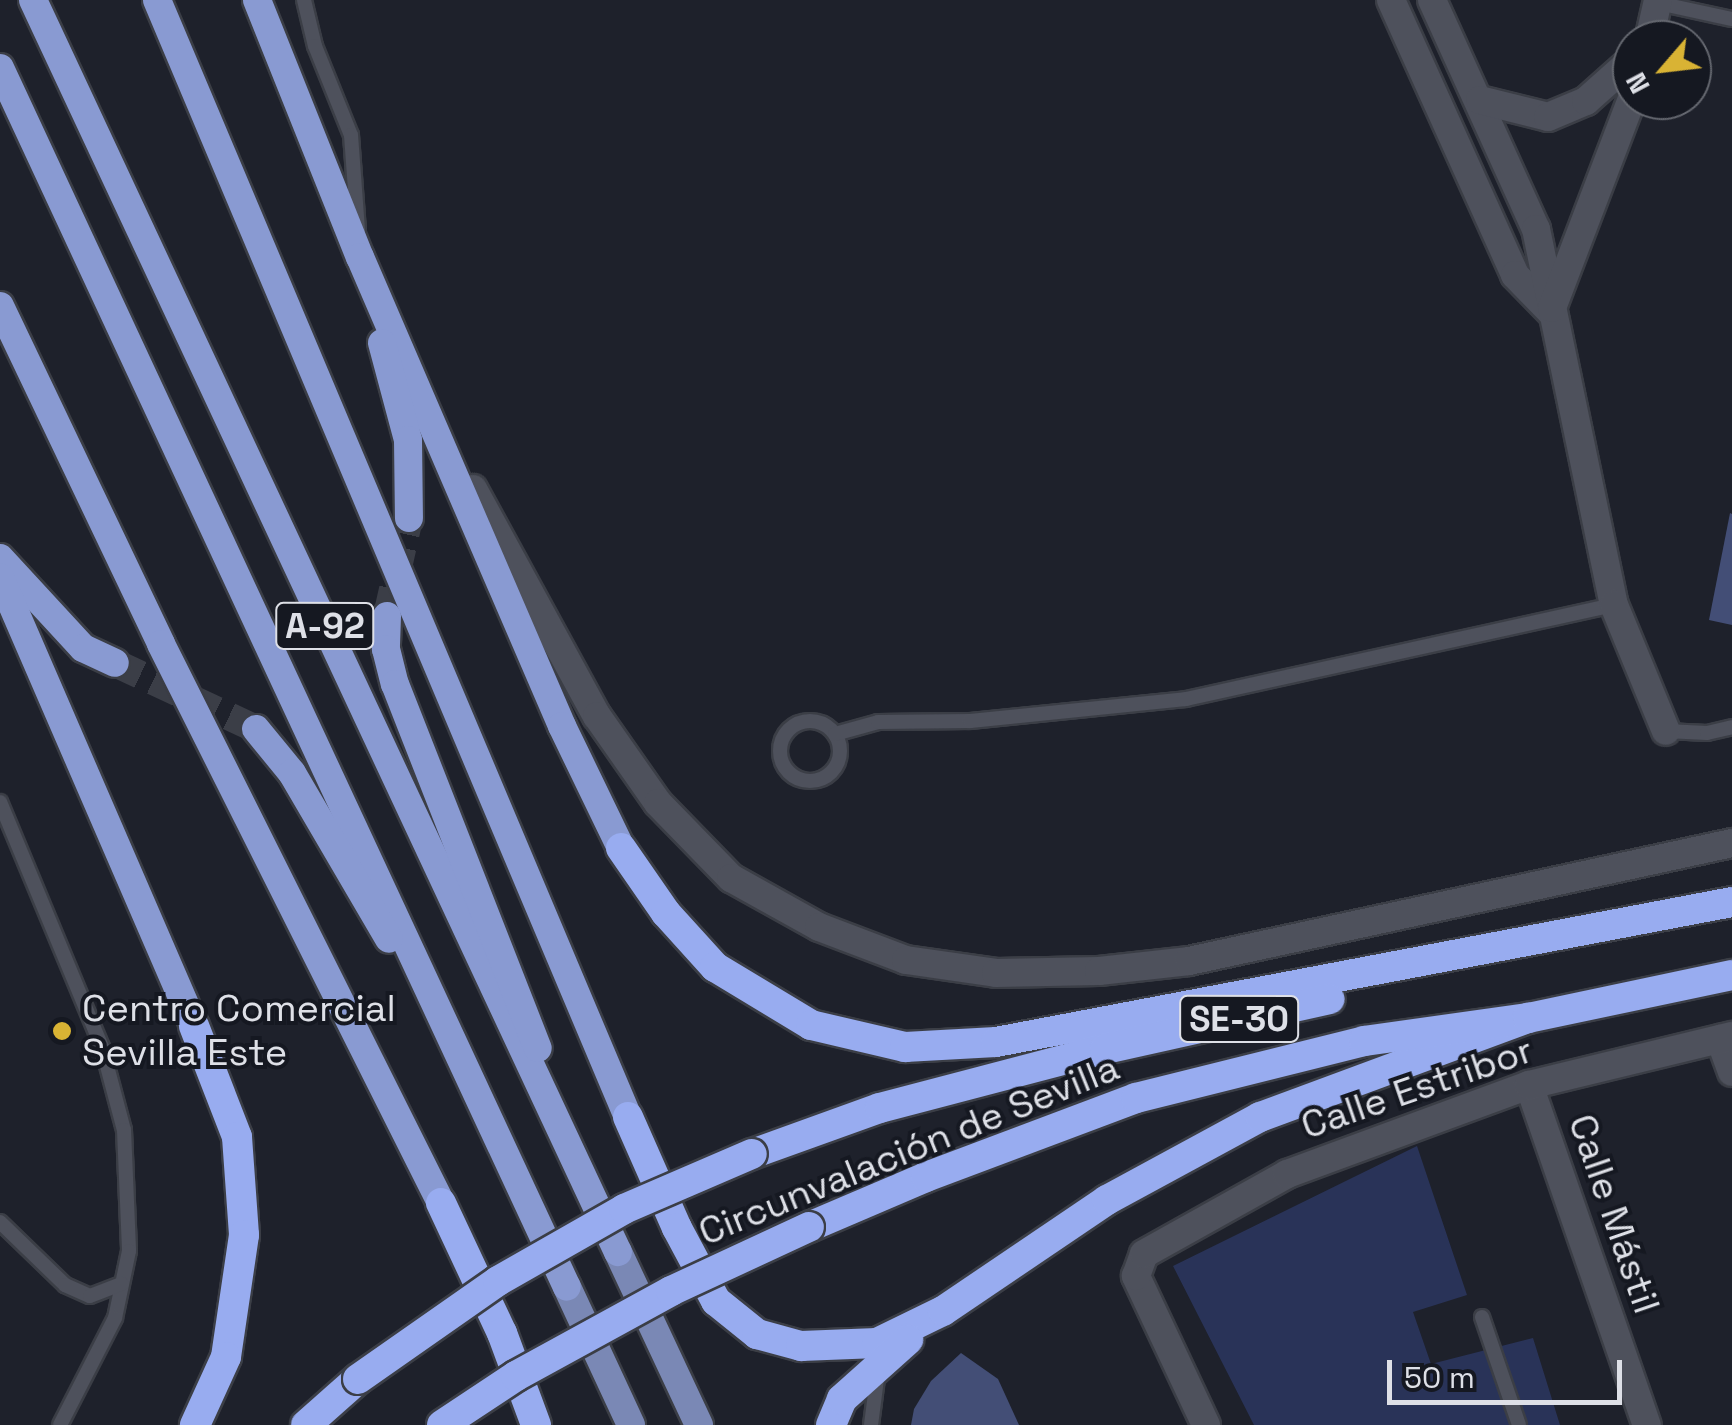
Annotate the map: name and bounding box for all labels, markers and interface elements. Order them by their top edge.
north arrow [1612,20,1712,120]
text: N [1617,66,1658,100]
road number: A-92 [275,596,375,656]
place label: Centro Comercial Sevilla Este [82,986,396,1076]
road number: SE-30 [1179,989,1299,1049]
marker: Centro Comercial Sevilla Este [51,1020,73,1042]
street label: Calle Estribor [1295,1027,1539,1149]
street label: Circunvalación de Sevilla [692,1045,1126,1255]
street label: Calle Mástil [1559,1109,1669,1319]
scale bar [1392,1340,1627,1402]
text: 50 m [1404,1358,1475,1397]

